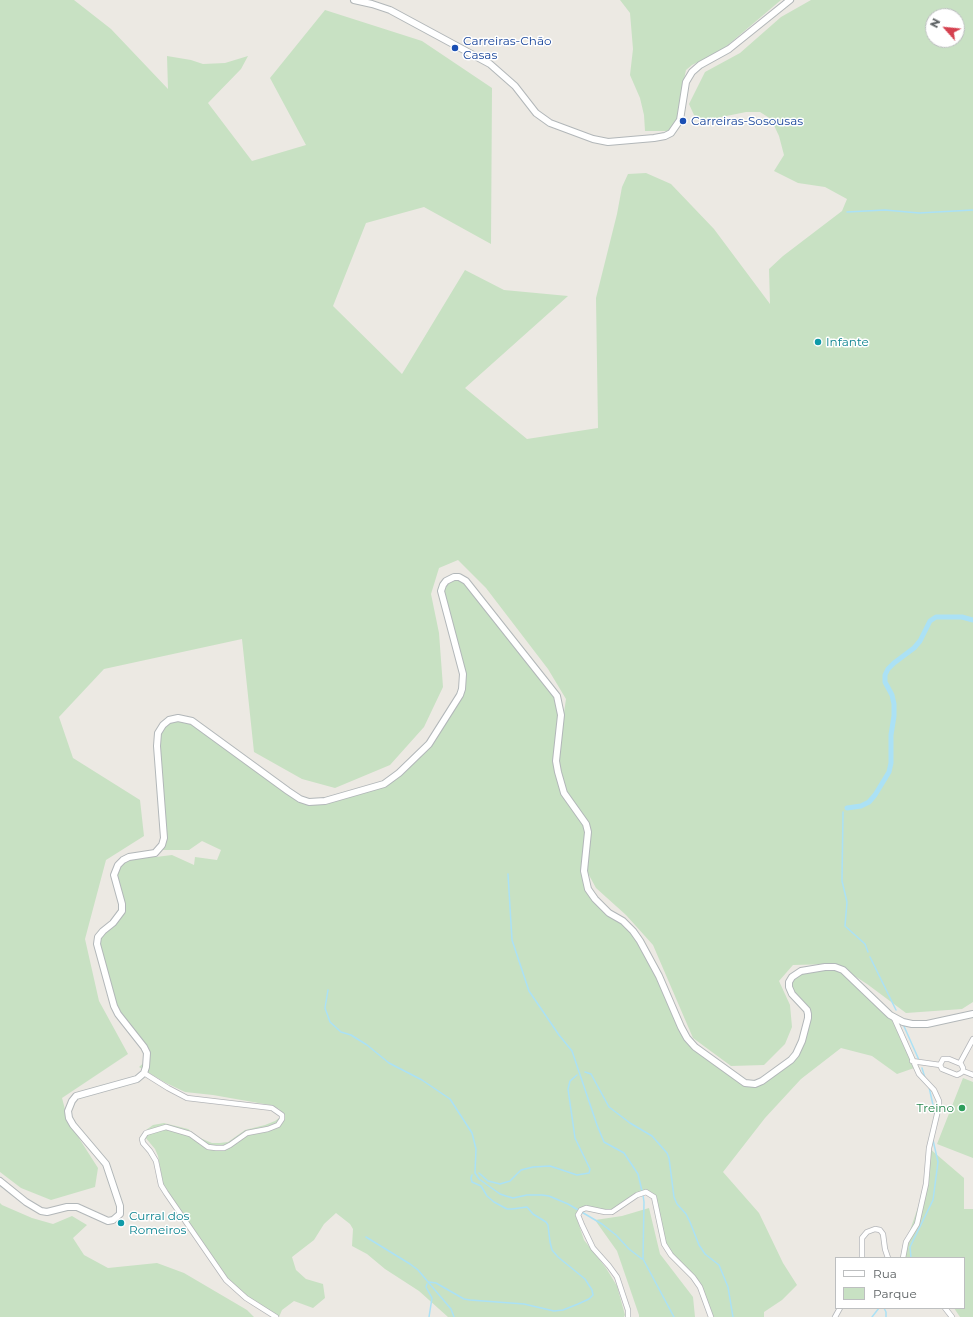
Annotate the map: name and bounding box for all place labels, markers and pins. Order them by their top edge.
place label: Carreiras-Chão Casas [463,34,552,62]
marker: Carreiras-Chão Casas [450,43,460,53]
place label: Carreiras-Sosousas [691,114,803,128]
marker: Carreiras-Sosousas [678,116,688,126]
place label: Infante [826,335,869,349]
marker: Infante [813,337,823,347]
place label: Treino [917,1101,954,1115]
marker: Treino [957,1103,967,1113]
place label: Curral dos Romeiros [129,1209,189,1237]
marker: Curral dos Romeiros [116,1218,126,1228]

